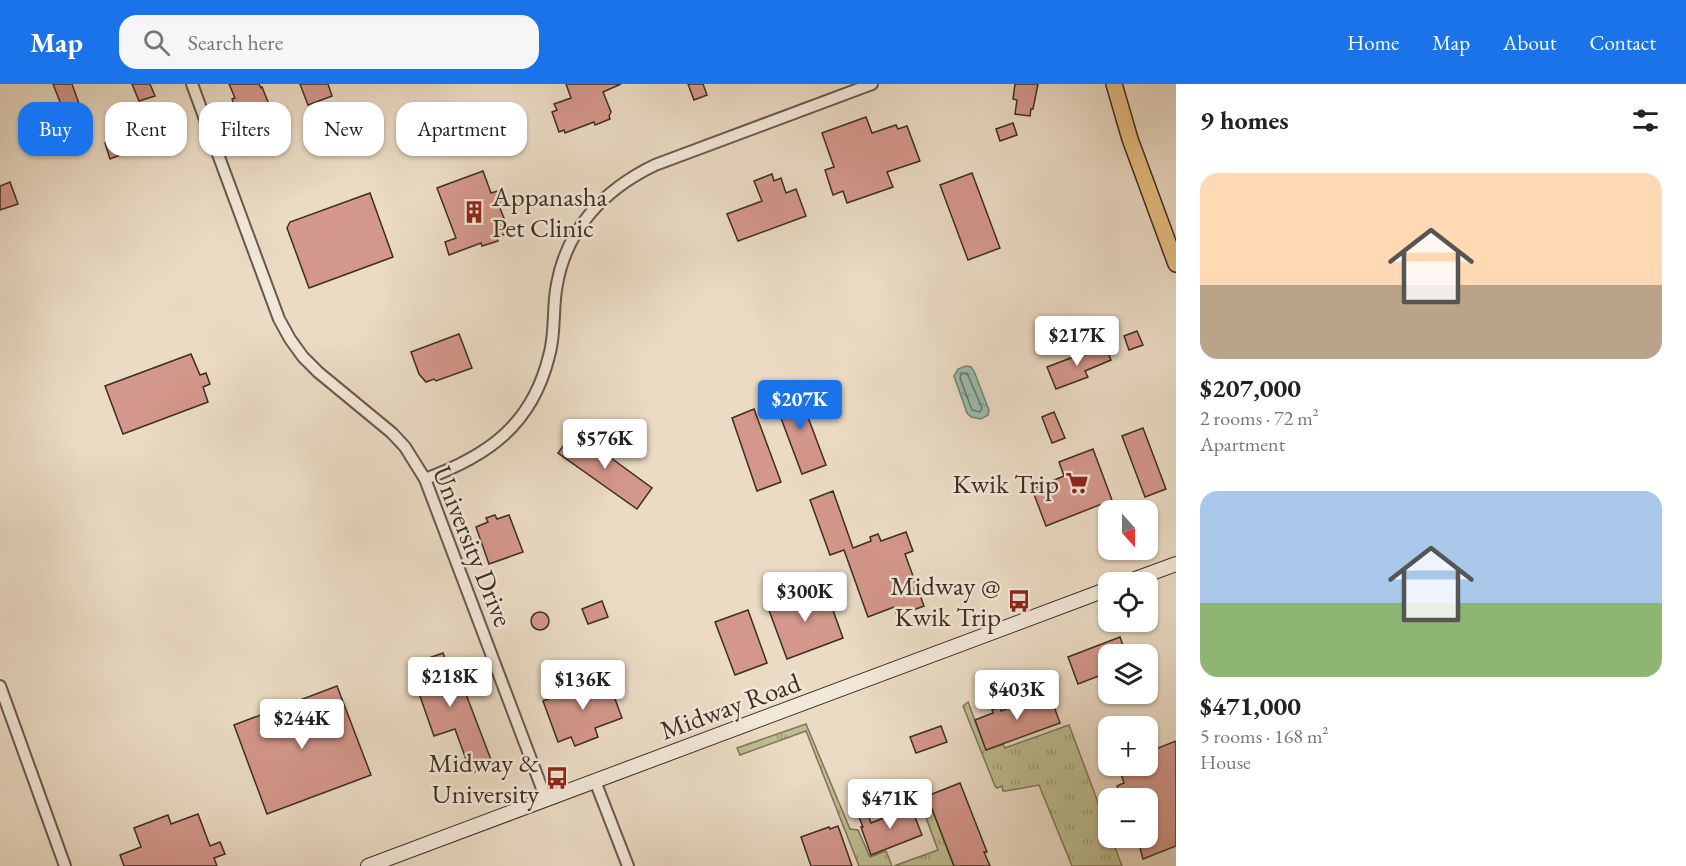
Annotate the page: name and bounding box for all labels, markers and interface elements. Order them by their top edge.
search box [119,15,539,69]
text: Map [30,24,83,60]
icon: search [140,26,173,59]
text: Search here [188,28,283,57]
text: Home [1347,29,1399,56]
text: Map [1432,29,1470,56]
text: About [1503,29,1556,56]
text: Contact [1589,29,1656,56]
chip: Buy [18,102,93,156]
chip: Rent [105,102,187,156]
chip: Filters [199,102,291,156]
chip: New [303,102,384,156]
chip: Apartment [396,102,527,156]
text: 9 homes [1200,103,1289,137]
icon: filters [1629,104,1662,137]
place label: Appanasha Pet Clinic [491,179,608,245]
building icon: Appanasha Pet Clinic [461,199,487,225]
icon: home [1377,212,1485,320]
pin: $217K [1035,316,1119,367]
text: $217K [1049,322,1105,348]
text: $207,000 [1200,371,1301,405]
pin: $207K [758,380,842,431]
text: $207K [772,386,828,412]
text: 2 rooms · 72 m² [1200,405,1319,431]
pin: $576K [563,419,647,470]
text: $576K [577,425,633,451]
text: Apartment [1200,431,1285,457]
street label: University Drive [425,461,521,631]
place label: Kwik Trip [952,466,1059,501]
supermarket icon: Kwik Trip [1064,470,1090,496]
north arrow [1098,500,1158,560]
map controls [1098,500,1158,848]
icon: home [1377,530,1485,638]
place label: Midway @ Kwik Trip [890,568,1001,634]
pin: $300K [763,572,847,623]
button: locate [1098,572,1158,632]
text: $300K [777,578,833,604]
bus stop icon: Midway @ Kwik Trip [1006,588,1032,614]
button: layers [1098,644,1158,704]
pin: $218K [408,657,492,708]
pin: $136K [541,660,625,711]
text: $218K [422,663,478,689]
street label: Midway Road [655,664,805,748]
text: $136K [555,666,611,692]
pin: $403K [975,670,1059,721]
text: $403K [989,676,1045,702]
text: $471,000 [1200,689,1301,723]
pin: $244K [260,699,344,750]
text: $244K [274,705,330,731]
button: + [1098,716,1158,776]
text: 5 rooms · 168 m² [1200,723,1328,749]
place label: Midway & University [428,745,539,811]
text: House [1200,749,1251,775]
bus stop icon: Midway & University [544,765,570,791]
pin: $471K [848,779,932,830]
text: $471K [862,785,918,811]
button: − [1098,788,1158,848]

